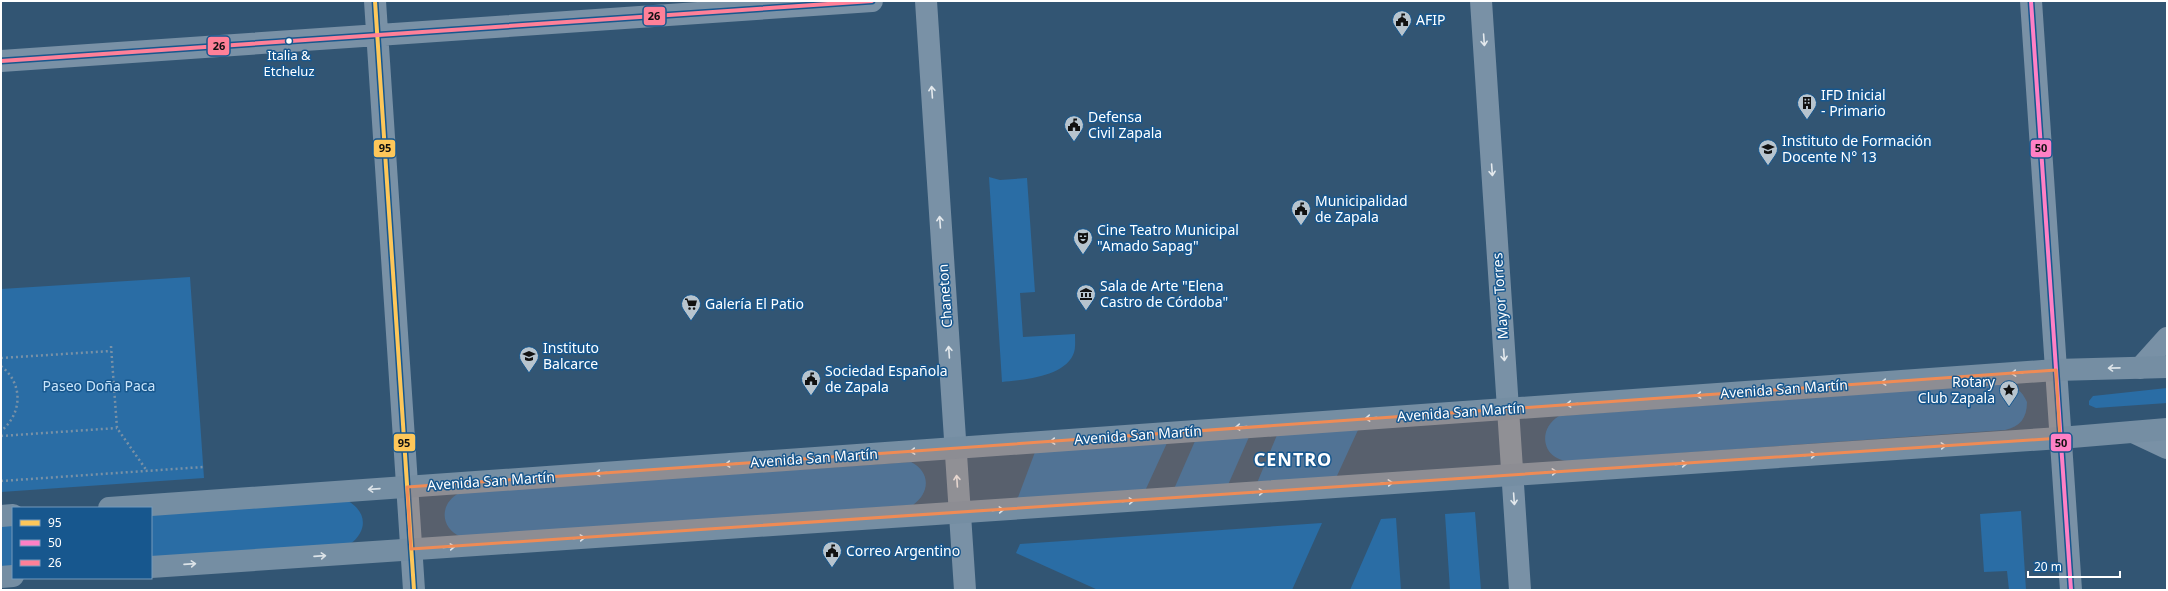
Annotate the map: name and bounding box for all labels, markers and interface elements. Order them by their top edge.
line badge: 26 [643,6,666,26]
text: 26 [648,8,660,23]
public building icon: AFIP [1391,9,1413,37]
place label: AFIP [1416,10,1445,29]
one-way arrow [1480,33,1487,46]
line badge: 26 [207,36,230,56]
marker: Italia & Etcheluz [284,36,294,46]
text: 26 [213,38,225,53]
place label: Italia & Etcheluz [263,46,315,80]
place label: IFD Inicial - Primario [1821,85,1886,120]
one-way arrow [928,86,936,99]
building icon: IFD Inicial - Primario [1796,92,1818,120]
place label: Defensa Civil Zapala [1088,107,1162,142]
public building icon: Defensa Civil Zapala [1063,114,1085,142]
place label: Instituto de Formación Docente N° 13 [1782,131,1932,166]
school or university icon: Instituto de Formación Docente N° 13 [1757,138,1779,166]
line badge: 95 [373,139,396,158]
line badge: 50 [2030,139,2052,158]
text: 95 [379,140,391,155]
text: 50 [2035,140,2047,155]
one-way arrow [1489,163,1496,176]
place label: Municipalidad de Zapala [1315,191,1408,226]
public building icon: Municipalidad de Zapala [1290,198,1312,226]
one-way arrow [937,216,944,229]
place label: Cine Teatro Municipal "Amado Sapag" [1097,220,1239,255]
theatre icon: Cine Teatro Municipal "Amado Sapag" [1072,227,1094,255]
street label: Mayor Torres [1487,252,1512,340]
street label: Chaneton [933,263,956,329]
place label: Sala de Arte "Elena Castro de Córdoba" [1100,276,1228,311]
museum icon: Sala de Arte "Elena Castro de Córdoba" [1075,283,1097,311]
supermarket icon: Galería El Patio [680,293,702,321]
place label: Galería El Patio [705,294,804,313]
place label: Instituto Balcarce [543,338,599,373]
school or university icon: Instituto Balcarce [518,345,540,373]
one-way arrow [945,346,952,359]
one-way arrow [1501,348,1508,361]
place label: Sociedad Española de Zapala [825,361,948,396]
one-way arrow [2108,365,2121,372]
public building icon: Sociedad Española de Zapala [800,368,822,396]
one-way arrow [2011,369,2024,376]
place label: Rotary Club Zapala [1918,372,1996,407]
street label: Avenida San Martín [1720,375,1848,402]
park label: Paseo Doña Paca [43,376,155,395]
one-way arrow [1881,378,1894,385]
place icon: Rotary Club Zapala [1998,379,2020,407]
one-way arrow [1696,391,1709,398]
street label: Avenida San Martín [1397,398,1525,425]
one-way arrow [1566,400,1579,407]
one-way arrow [1365,415,1378,422]
street label: Avenida San Martín [1074,421,1202,448]
one-way arrow [1235,424,1248,431]
line badge: 95 [393,433,416,452]
line badge: 50 [2050,433,2072,452]
text: 95 [398,435,410,450]
text: 50 [2055,435,2067,450]
one-way arrow [1050,437,1063,444]
one-way arrow [1933,443,1946,450]
street label: Avenida San Martín [750,444,878,471]
one-way arrow [910,447,923,454]
district label: CENTRO [1254,447,1332,471]
one-way arrow [1803,451,1816,459]
one-way arrow [725,460,738,467]
one-way arrow [1674,460,1687,467]
street label: Avenida San Martín [427,467,555,494]
one-way arrow [1544,469,1557,476]
one-way arrow [595,470,608,477]
one-way arrow [954,475,961,488]
one-way arrow [1380,480,1393,487]
one-way arrow [367,486,380,493]
one-way arrow [1251,489,1264,496]
one-way arrow [1510,492,1517,505]
one-way arrow [1121,498,1134,505]
one-way arrow [991,506,1004,513]
legend [12,507,152,579]
text: 95 [48,514,62,531]
text: 50 [48,534,62,551]
one-way arrow [572,535,585,542]
public building icon: Correo Argentino [821,540,843,568]
place label: Correo Argentino [846,541,960,560]
one-way arrow [442,543,455,550]
one-way arrow [313,552,326,559]
scale bar [2028,553,2120,579]
text: 26 [48,554,62,571]
text: 20 m [2034,558,2062,575]
one-way arrow [183,561,196,568]

